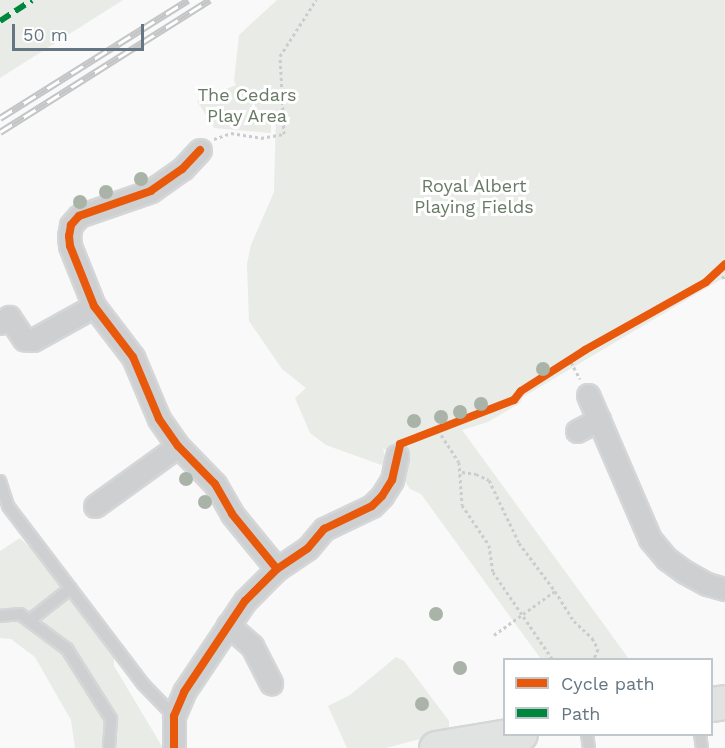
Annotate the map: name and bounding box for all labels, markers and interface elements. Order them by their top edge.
scale bar [15,12,147,50]
text: 50 m [23,24,68,45]
park label: The Cedars Play Area [198,85,296,128]
park label: Royal Albert Playing Fields [414,176,534,219]
legend [503,658,713,736]
text: Cycle path [561,673,655,694]
text: Path [561,703,601,724]

